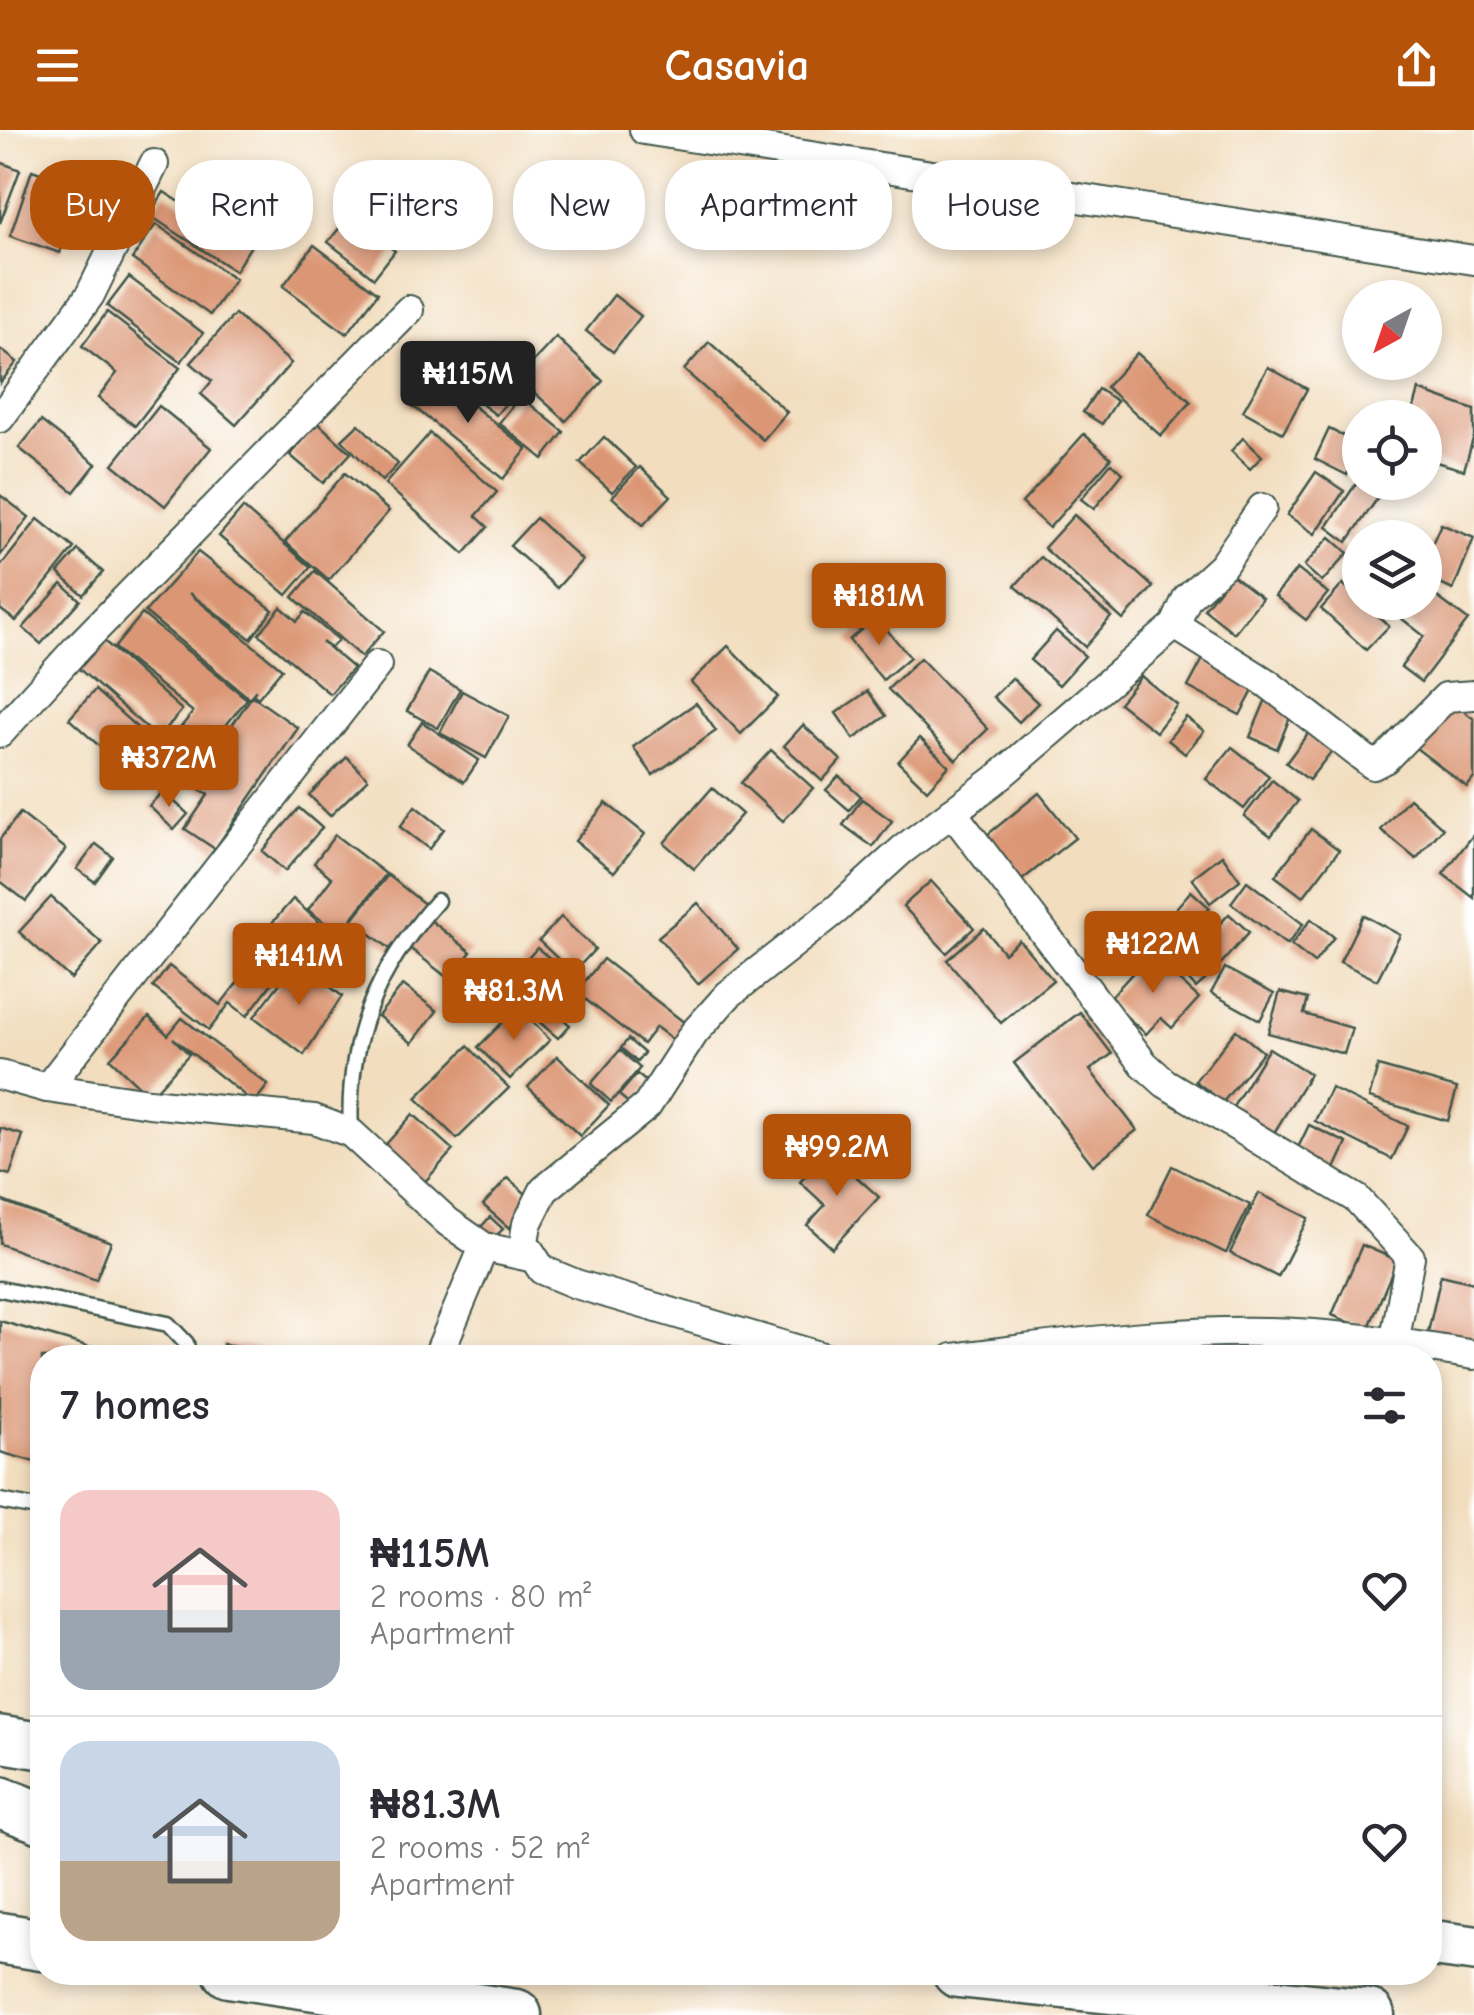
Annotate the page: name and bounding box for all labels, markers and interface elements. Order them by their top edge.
icon: menu [30,38,85,93]
icon: share [1389,38,1444,93]
text: Casavia [665,39,809,91]
chip: Buy [30,160,155,250]
chip: Rent [175,160,313,250]
chip: Filters [333,160,493,250]
chip: New [513,160,645,250]
chip: Apartment [665,160,892,250]
chip: House [912,160,1075,250]
north arrow [1342,280,1442,380]
map controls [1342,280,1442,620]
pin: ₦115M [398,341,538,426]
text: ₦115M [422,355,514,392]
button: locate [1342,400,1442,500]
button: layers [1342,520,1442,620]
pin: ₦181M [809,563,949,648]
text: ₦181M [834,577,924,614]
pin: ₦372M [99,725,239,810]
text: ₦372M [121,739,217,776]
pin: ₦122M [1083,911,1223,996]
pin: ₦141M [229,923,369,1008]
text: ₦122M [1106,925,1200,962]
text: ₦141M [255,937,343,974]
pin: ₦81.3M [433,958,595,1043]
text: ₦81.3M [464,972,564,1009]
pin: ₦99.2M [756,1114,918,1199]
text: ₦99.2M [785,1128,889,1165]
icon: filters [1357,1378,1412,1433]
text: 7 homes [60,1381,210,1430]
text: ₦115M [370,1529,490,1578]
icon: home [140,1530,260,1650]
icon: heart [1357,1563,1412,1618]
text: 2 rooms · 80 m² [370,1578,591,1615]
text: Apartment [370,1615,513,1652]
text: ₦81.3M [370,1780,501,1829]
icon: home [140,1781,260,1901]
icon: heart [1357,1814,1412,1869]
text: 2 rooms · 52 m² [370,1829,589,1866]
text: Apartment [370,1866,513,1903]

